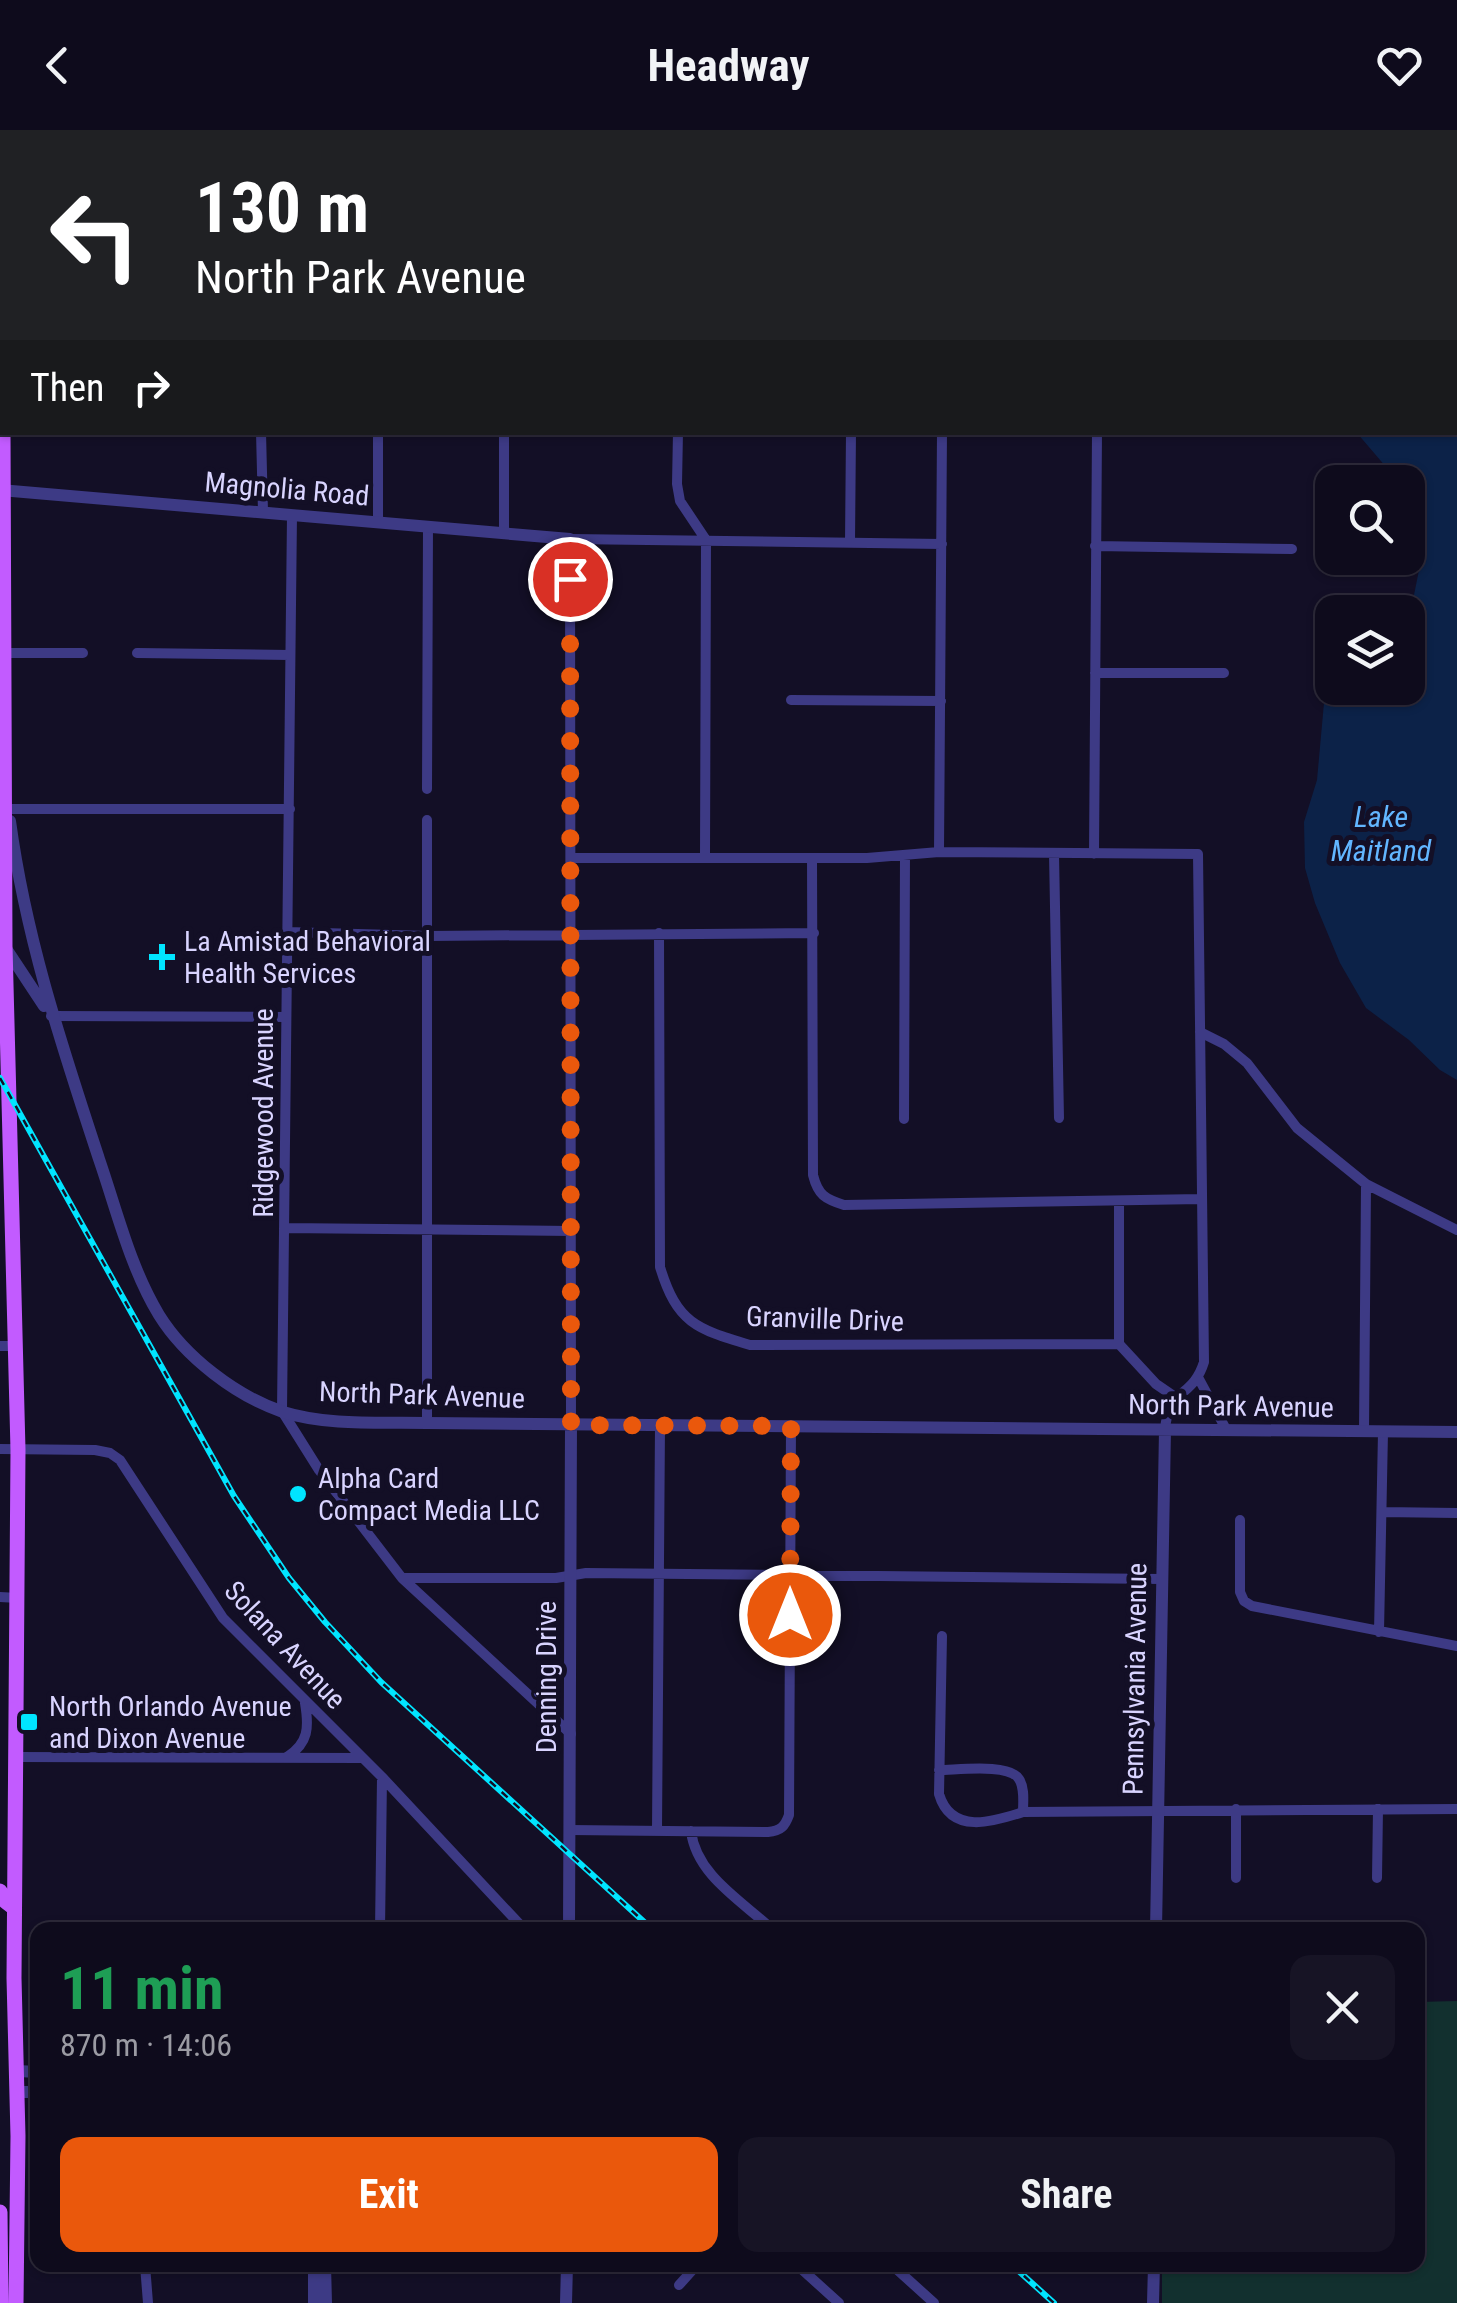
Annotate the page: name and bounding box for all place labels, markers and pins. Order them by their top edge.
pin [528,537,613,622]
place label: La Amistad Behavioral Health Services [184,925,431,990]
marker: La Amistad Behavioral Health Services [149,944,175,970]
place label: Alpha Card Compact Media LLC [318,1462,540,1527]
marker: Alpha Card Compact Media LLC [287,1483,309,1505]
place label: North Orlando Avenue and Dixon Avenue [49,1690,292,1755]
marker: North Orlando Avenue and Dixon Avenue [18,1711,40,1733]

